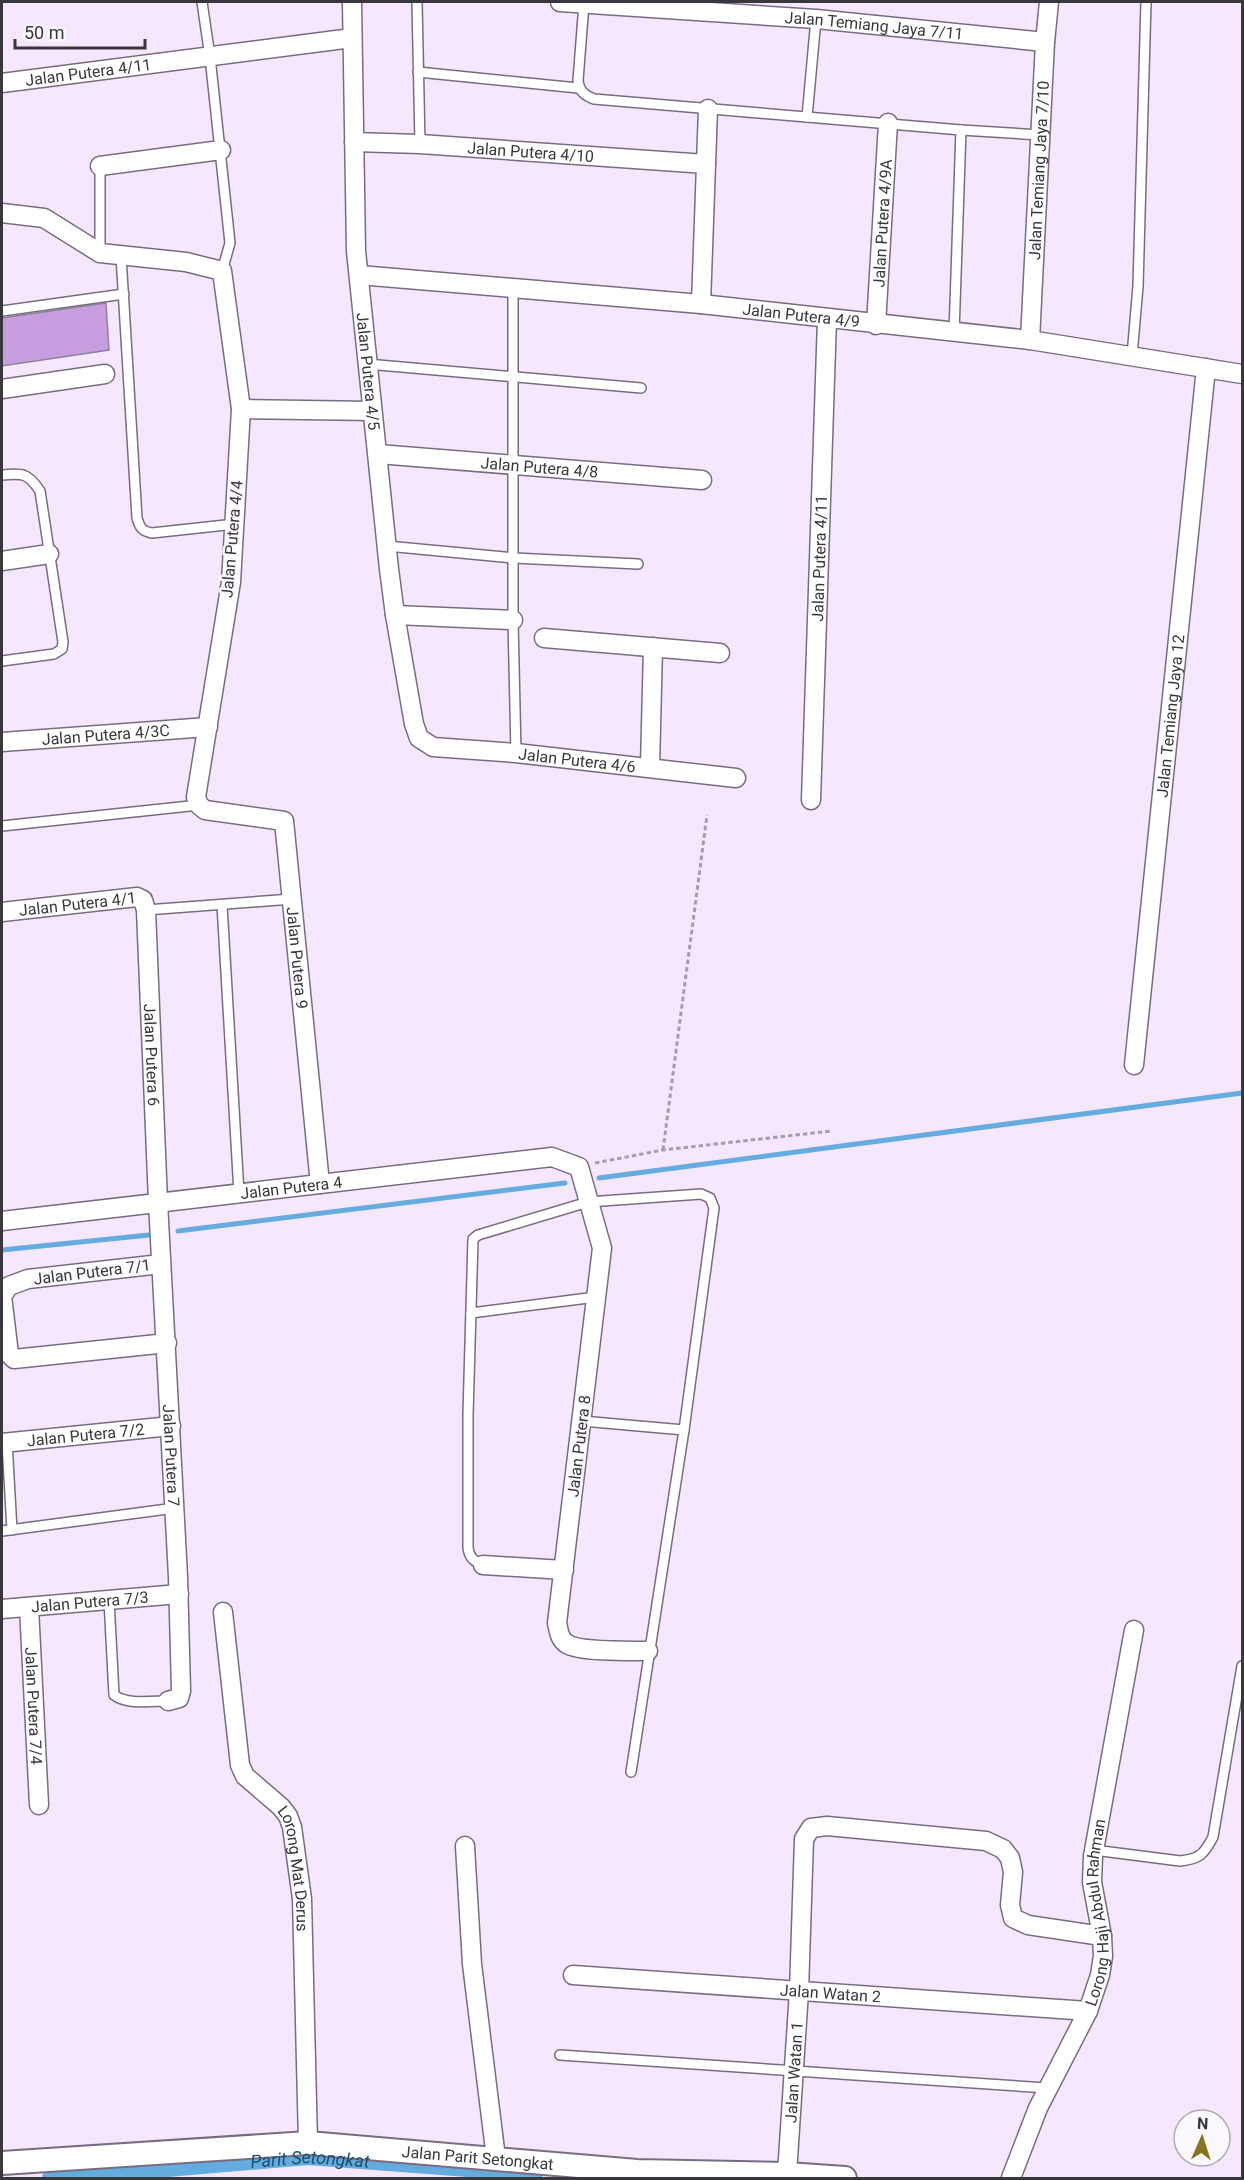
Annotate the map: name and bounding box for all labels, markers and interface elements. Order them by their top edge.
street label: Jalan Temiang Jaya 7/11 [784,7,964,43]
scale bar [15,12,146,50]
text: 50 m [24,22,64,43]
street label: Jalan Putera 4/11 [24,54,152,89]
street label: Jalan Temiang Jaya 7/10 [1025,80,1053,260]
street label: Jalan Putera 4/10 [467,138,595,166]
street label: Jalan Putera 4/9A [869,158,895,288]
street label: Jalan Putera 4/9 [742,299,861,331]
street label: Jalan Putera 4/5 [353,312,384,431]
street label: Jalan Putera 4/8 [480,453,599,481]
street label: Jalan Putera 4/4 [217,479,247,599]
street label: Jalan Putera 4/11 [807,494,831,622]
street label: Jalan Temiang Jaya 12 [1152,633,1188,798]
street label: Jalan Putera 4/3C [41,720,170,749]
street label: Jalan Putera 4/6 [517,744,637,776]
street label: Jalan Putera 4/1 [18,888,137,920]
street label: Jalan Putera 9 [283,906,312,1010]
street label: Jalan Putera 6 [140,1003,164,1106]
street label: Jalan Putera 4 [239,1172,343,1203]
street label: Jalan Putera 7/1 [32,1255,152,1289]
street label: Jalan Putera 8 [563,1394,595,1498]
street label: Jalan Putera 7 [159,1404,184,1507]
street label: Jalan Putera 7/2 [26,1419,145,1450]
street label: Jalan Putera 7/3 [30,1587,149,1616]
street label: Jalan Putera 7/4 [22,1646,46,1765]
street label: Lorong Mat Derus [274,1802,312,1932]
street label: Lorong Haji Abdul Rahman [1081,1817,1113,2008]
street label: Jalan Watan 2 [779,1980,882,2006]
street label: Jalan Watan 1 [781,2021,806,2123]
north arrow [1172,2108,1232,2168]
text: N [1197,2114,1209,2133]
street label: Jalan Parit Setongkat [401,2142,554,2173]
water label: Parit Setongkat [250,2145,371,2171]

